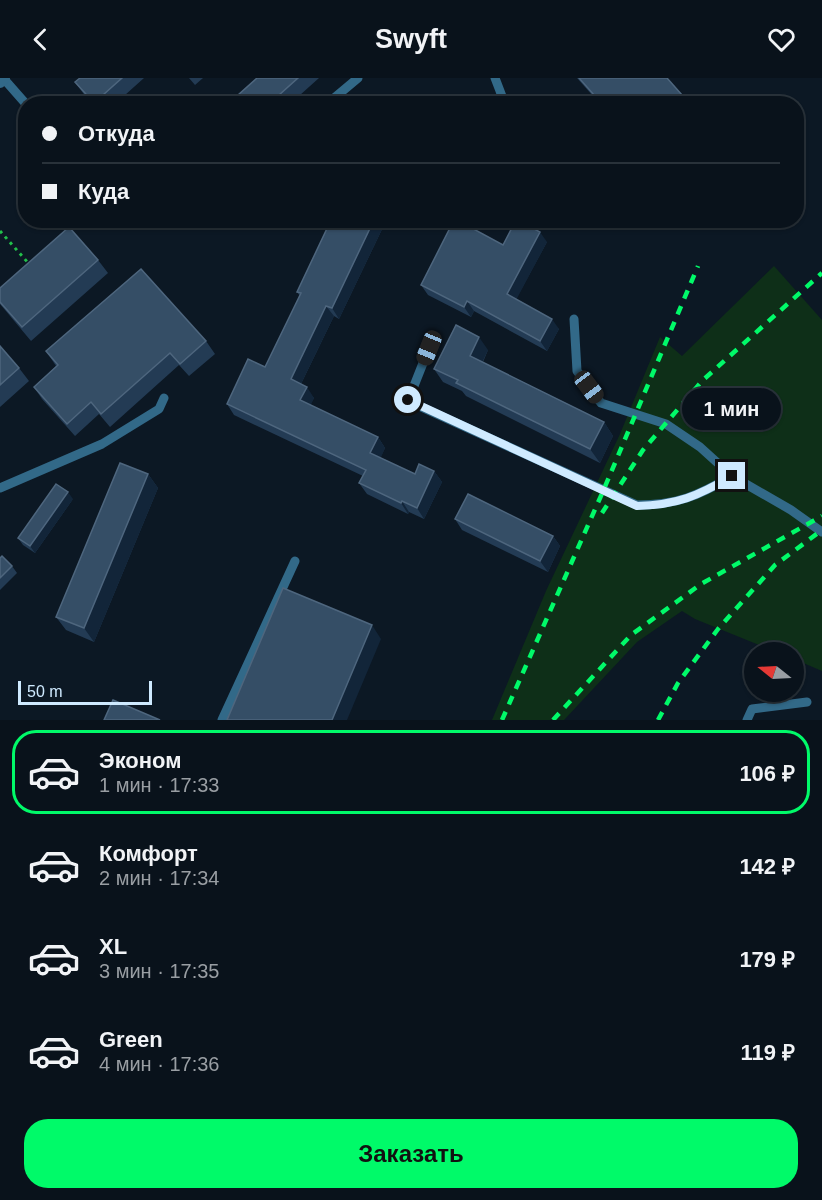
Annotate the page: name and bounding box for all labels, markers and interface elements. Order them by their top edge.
icon: back [24,23,57,56]
icon: heart [765,23,798,56]
text: Swyft [375,24,447,54]
text: Откуда [78,121,155,146]
text: Куда [78,179,129,204]
car [414,328,444,368]
car [571,367,607,407]
route start [394,386,421,413]
callout: 1 мин [682,389,782,431]
text: 1 мин [704,398,759,420]
route end [718,462,745,489]
north arrow [744,642,804,702]
map controls [744,642,804,702]
scale bar [18,678,152,706]
text: 50 m [27,683,63,700]
icon: car [27,745,81,799]
text: Эконом [99,748,182,773]
text: 106 ₽ [739,761,795,786]
text: 1 мин · 17:33 [99,774,219,796]
icon: car [27,838,81,892]
text: Комфорт [99,841,198,866]
text: 142 ₽ [739,854,795,879]
text: 2 мин · 17:34 [99,867,219,889]
icon: car [27,931,81,985]
text: XL [99,934,127,959]
text: 179 ₽ [739,947,795,972]
text: 3 мин · 17:35 [99,960,219,982]
icon: car [27,1024,81,1078]
text: Green [99,1027,163,1052]
text: 119 ₽ [741,1040,795,1065]
text: 4 мин · 17:36 [99,1053,219,1075]
button: Заказать [24,1119,798,1188]

